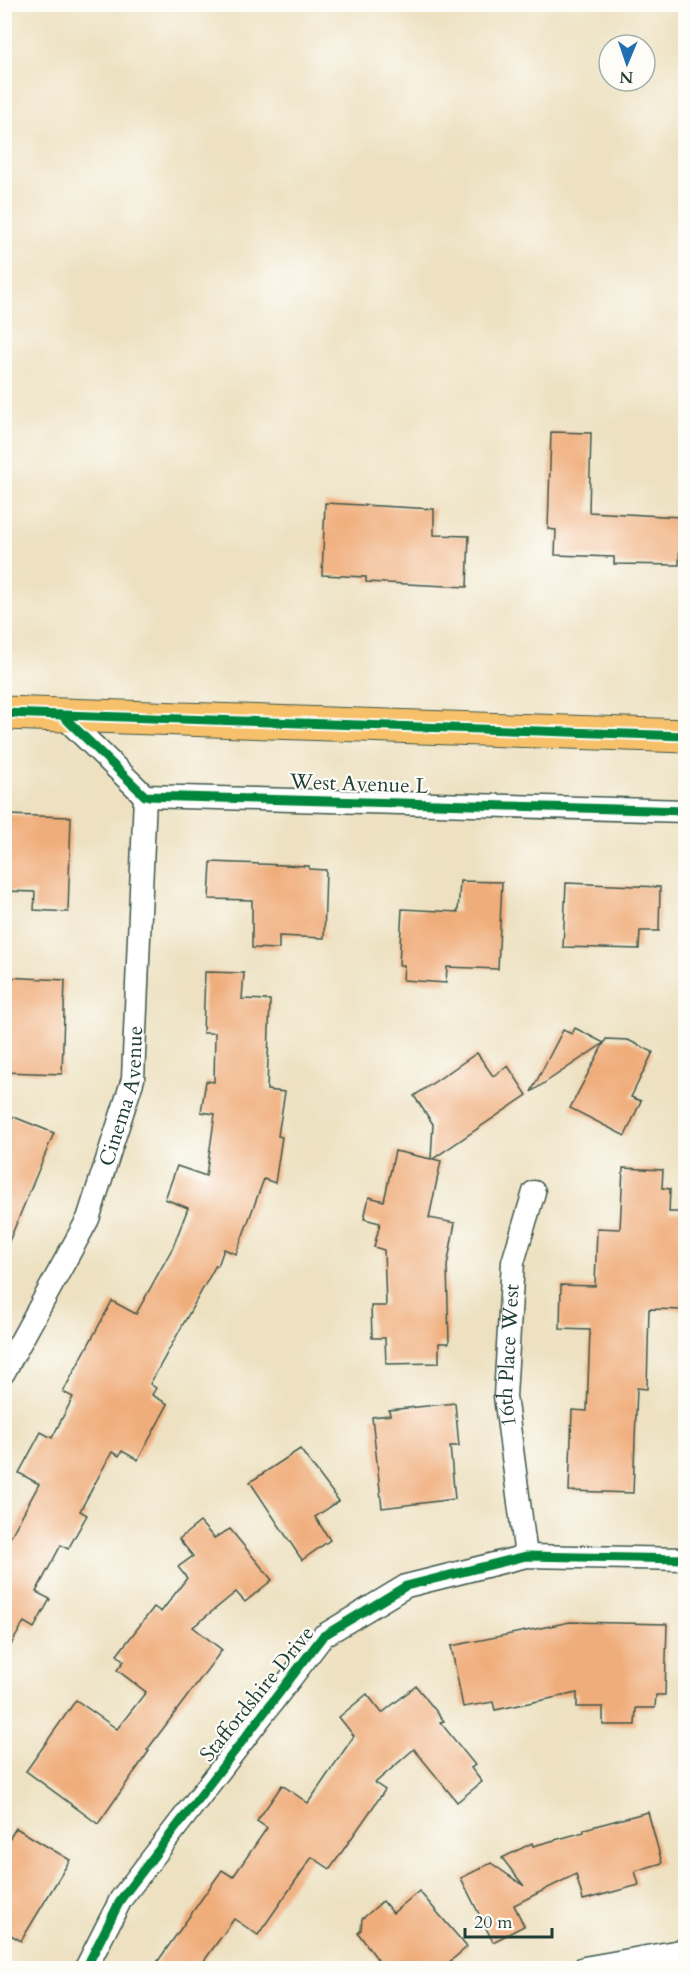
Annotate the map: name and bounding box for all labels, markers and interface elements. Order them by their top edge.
north arrow [597,33,657,93]
text: N [619,66,634,88]
street label: West Avenue L [288,767,429,801]
street label: Cinema Avenue [91,1025,150,1170]
street label: 16th Place West [490,1283,526,1429]
street label: Staffordshire Drive [193,1620,321,1768]
scale bar [465,1901,552,1939]
text: 20 m [474,1910,513,1935]

